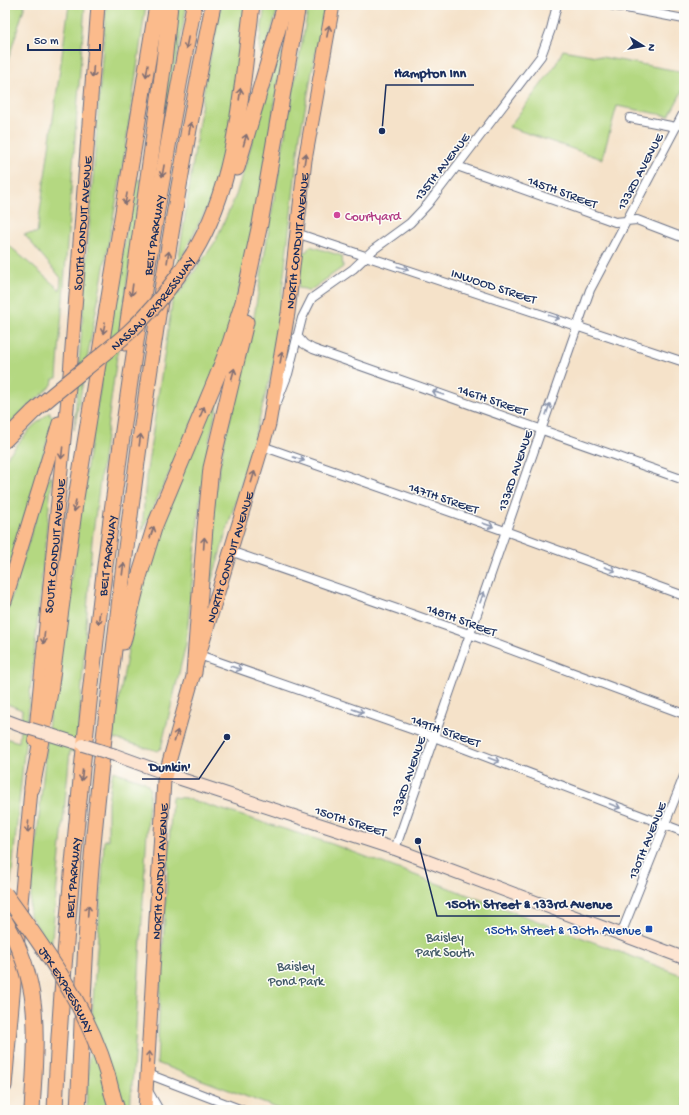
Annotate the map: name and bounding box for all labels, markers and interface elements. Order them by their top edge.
one-way arrow [324,25,332,38]
scale bar [28,26,100,52]
north arrow [623,26,663,66]
text: 50 m [34,35,59,49]
one-way arrow [183,36,191,49]
text: N [644,43,657,52]
callout: Hampton Inn [386,59,474,85]
one-way arrow [143,64,151,77]
one-way arrow [89,65,96,78]
text: Hampton Inn [394,66,466,83]
one-way arrow [236,88,244,101]
one-way arrow [186,122,194,135]
street label: 135TH AVENUE [411,130,474,205]
street label: 133RD AVENUE [614,131,668,214]
one-way arrow [242,134,249,147]
one-way arrow [301,153,309,166]
street label: SOUTH CONDUIT AVENUE [71,155,97,291]
one-way arrow [159,164,167,177]
street label: NORTH CONDUIT AVENUE [284,172,314,310]
street label: 145TH STREET [524,174,600,213]
one-way arrow [121,193,129,206]
street label: BELT PARKWAY [141,194,169,278]
marker: Courtyard [332,210,342,220]
place label: Courtyard [345,210,402,225]
one-way arrow [164,250,172,263]
street label: NASSAU EXPRESSWAY [108,255,199,355]
one-way arrow [397,265,409,273]
street label: INWOOD STREET [449,267,539,309]
one-way arrow [128,283,136,296]
one-way arrow [547,314,560,321]
one-way arrow [100,321,108,334]
one-way arrow [277,352,285,365]
one-way arrow [230,368,237,381]
street label: 146TH STREET [455,382,530,421]
one-way arrow [432,389,445,396]
one-way arrow [545,403,553,415]
one-way arrow [199,406,206,418]
street label: 133RD AVENUE [495,428,537,514]
one-way arrow [136,434,144,447]
one-way arrow [58,446,66,459]
one-way arrow [293,455,305,463]
one-way arrow [250,471,257,484]
street label: SOUTH CONDUIT AVENUE [42,478,70,614]
street label: 147TH STREET [405,480,481,519]
street label: NORTH CONDUIT AVENUE [204,489,258,625]
one-way arrow [71,499,79,512]
street label: BELT PARKWAY [96,515,121,598]
one-way arrow [481,522,494,529]
one-way arrow [149,526,157,538]
one-way arrow [200,537,207,550]
one-way arrow [119,563,127,576]
one-way arrow [603,566,615,574]
one-way arrow [479,592,487,604]
street label: 148TH STREET [423,601,499,641]
one-way arrow [95,611,102,624]
one-way arrow [40,631,48,644]
one-way arrow [229,664,241,672]
one-way arrow [352,708,365,715]
street label: 149TH STREET [408,713,483,752]
one-way arrow [173,729,180,742]
street label: 133RD AVENUE [388,734,430,820]
callout: Dunkin' [142,753,199,779]
one-way arrow [487,756,499,764]
text: Dunkin' [147,760,191,777]
one-way arrow [78,769,85,782]
street label: 130TH AVENUE [626,799,671,883]
street label: NORTH CONDUIT AVENUE [150,802,173,940]
one-way arrow [609,802,621,810]
street label: 150TH STREET [312,803,389,841]
one-way arrow [24,820,32,833]
street label: BELT PARKWAY [63,837,85,920]
callout: 150th Street & 133rd Avenue [437,890,620,916]
text: 150th Street & 133rd Avenue [445,897,613,914]
one-way arrow [84,905,91,918]
place label: 150th Street & 130th Avenue [485,924,641,939]
marker: 150th Street & 130th Avenue [644,924,654,934]
park label: Baisley Park South [414,931,475,961]
street label: JFK EXPRESSWAY [34,944,96,1036]
park label: Baisley Pond Park [267,960,325,990]
one-way arrow [145,1051,152,1064]

